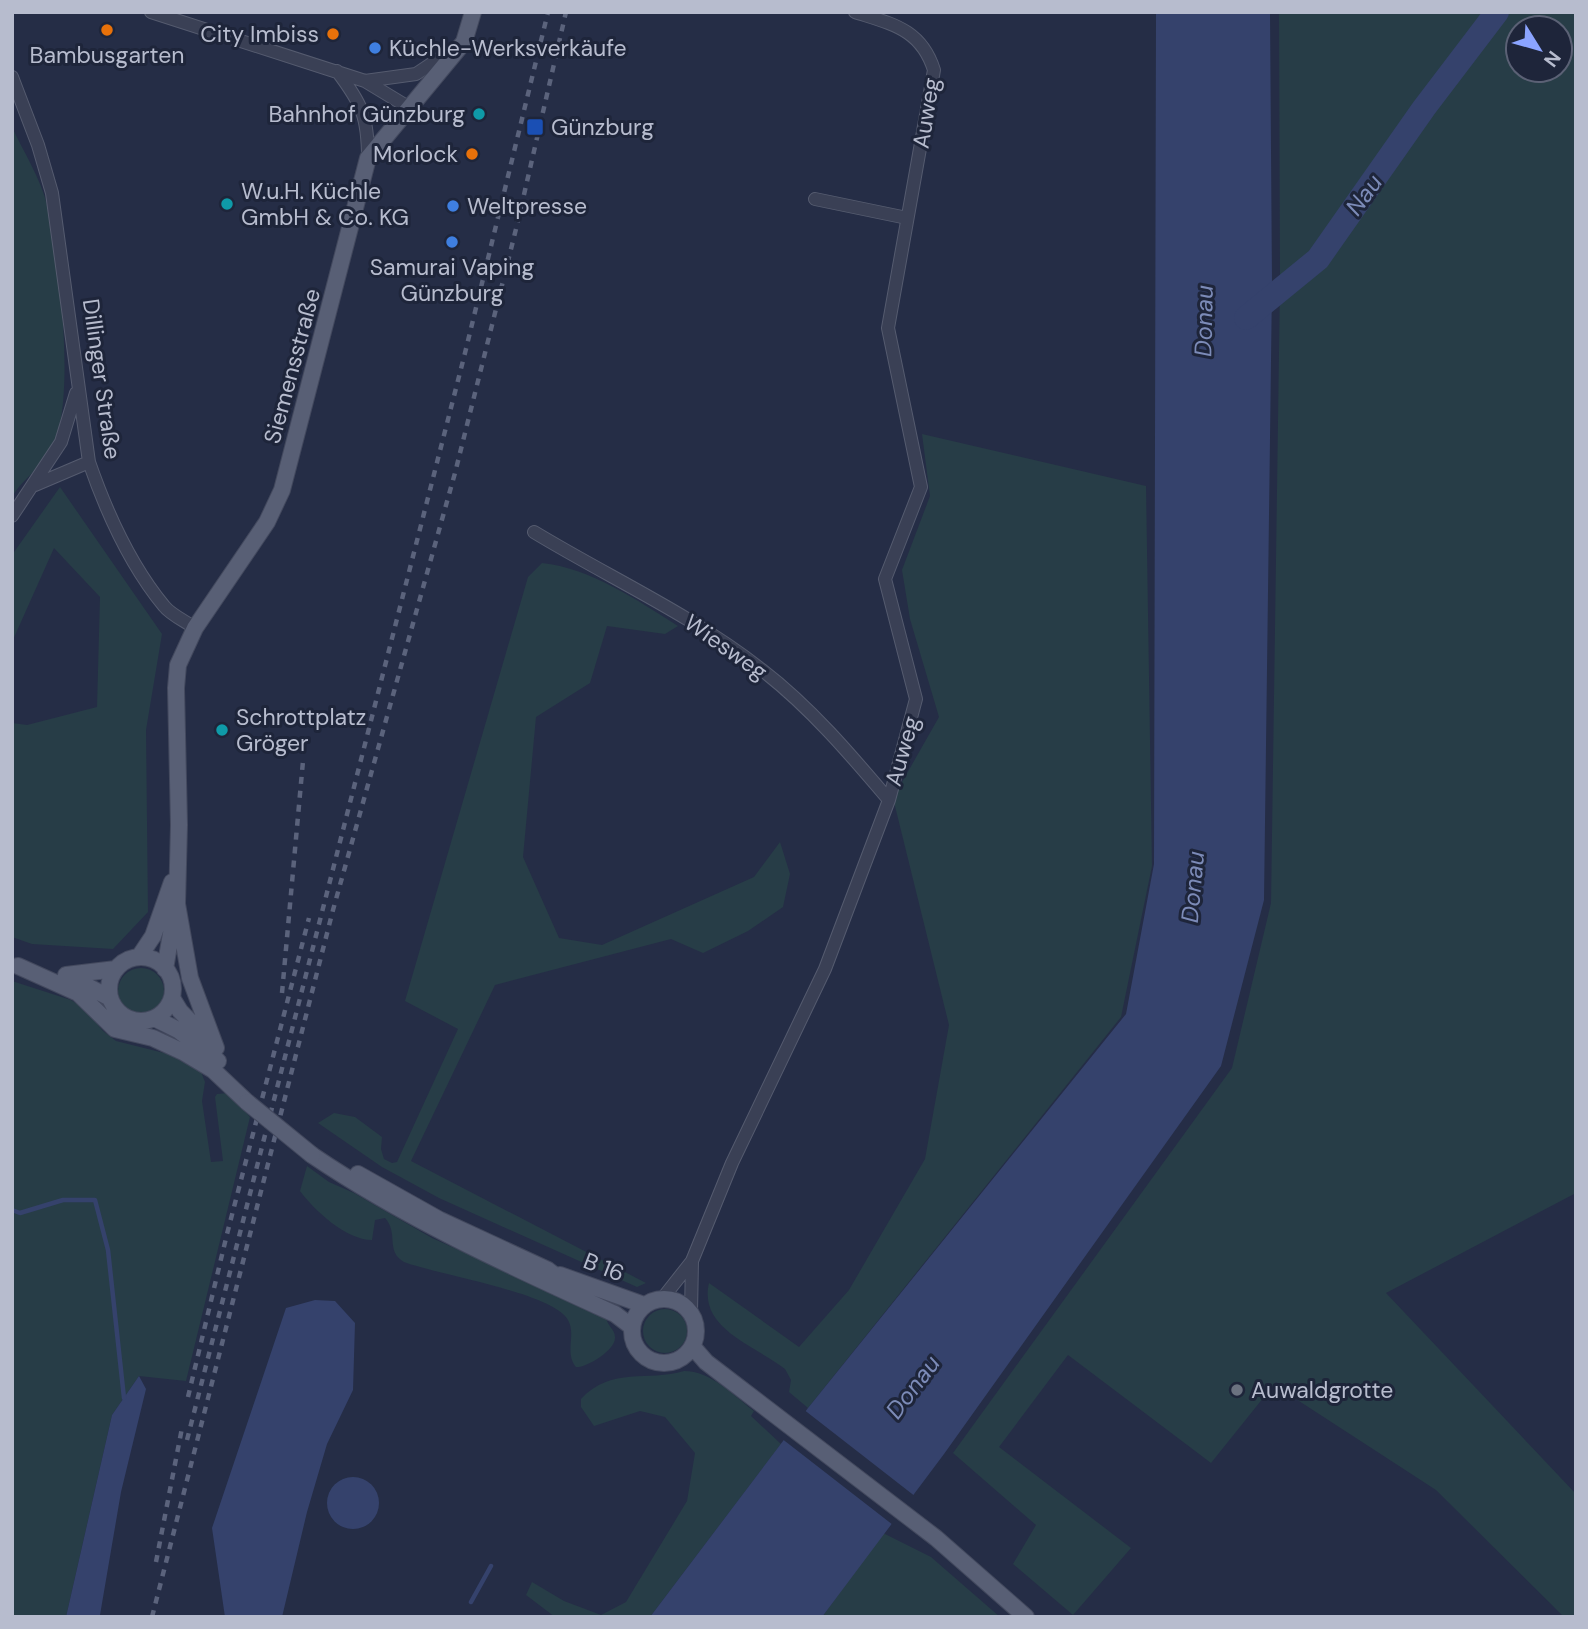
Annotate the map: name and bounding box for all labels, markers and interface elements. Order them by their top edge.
north arrow [1504,14,1574,84]
place label: City Imbiss [200,19,319,49]
marker: Bambusgarten [99,22,115,38]
marker: City Imbiss [325,26,341,42]
place label: Küchle-Werksverkäufe [389,33,627,63]
place label: Bambusgarten [30,40,184,70]
marker: Küchle-Werksverkäufe [367,40,383,56]
text: N [1538,46,1566,72]
street label: Auweg [906,75,946,150]
place label: Bahnhof Günzburg [268,99,465,129]
marker: Bahnhof Günzburg [471,106,487,122]
place label: Günzburg [551,112,654,142]
marker: Günzburg [525,117,545,137]
place label: Morlock [373,139,458,169]
marker: Morlock [464,146,480,162]
water label: Nau [1338,168,1389,221]
place label: W.u.H. Küchle GmbH & Co. KG [241,176,409,232]
place label: Weltpresse [467,191,587,221]
marker: W.u.H. Küchle GmbH & Co. KG [219,196,235,212]
marker: Weltpresse [445,198,461,214]
marker: Samurai Vaping Günzburg [444,234,460,250]
place label: Samurai Vaping Günzburg [370,252,535,308]
street label: Siemensstraße [257,285,327,447]
water label: Donau [1187,285,1220,357]
street label: Dillinger Straße [76,297,128,461]
street label: Wiesweg [679,607,774,687]
place label: Schrottplatz Gröger [236,702,366,758]
street label: Auweg [878,713,926,789]
marker: Schrottplatz Gröger [214,722,230,738]
water label: Donau [1174,850,1211,924]
street label: B 16 [579,1246,629,1288]
water label: Donau [879,1349,947,1425]
place label: Auwaldgrotte [1251,1375,1393,1405]
marker: Auwaldgrotte [1229,1382,1245,1398]

